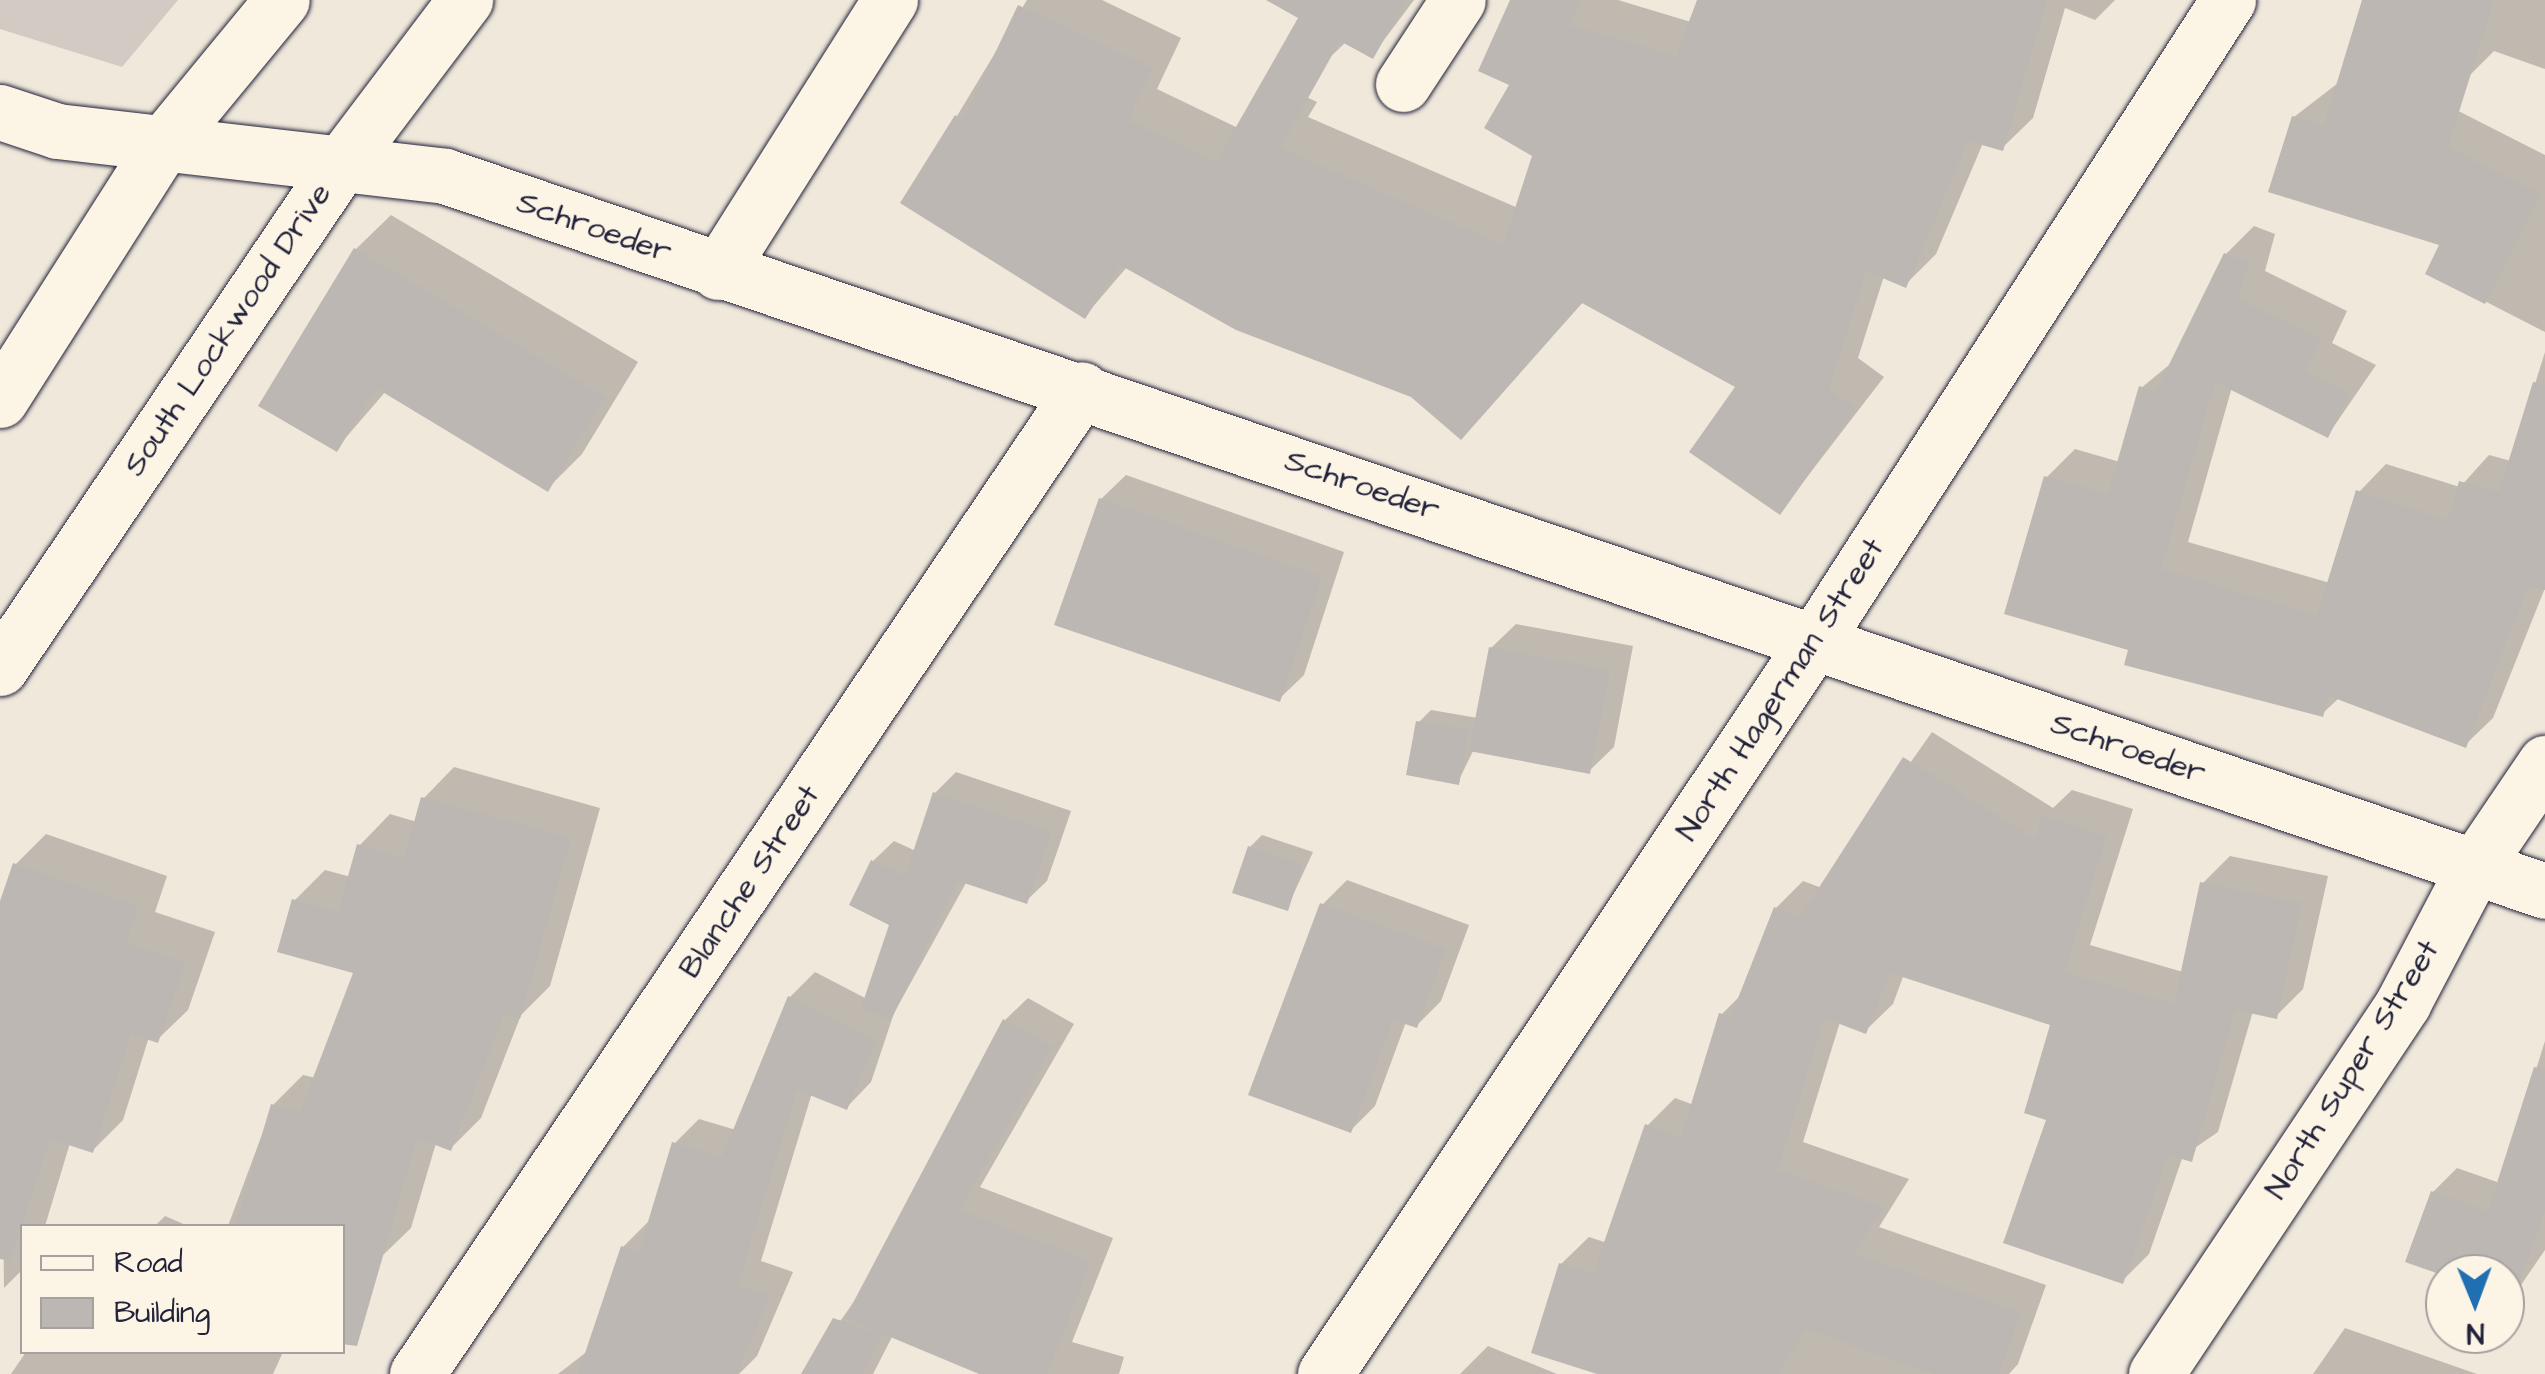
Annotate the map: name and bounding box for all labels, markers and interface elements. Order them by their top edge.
street label: South Lockwood Drive [116,176,340,484]
street label: Schroeder [512,184,676,272]
street label: Schroeder [1280,442,1444,530]
street label: North Hagerman Street [1669,531,1893,849]
street label: Schroeder [2046,705,2210,793]
street label: Blanche Street [671,778,829,986]
street label: North Super Street [2258,933,2448,1207]
legend [20,1224,345,1354]
text: Road [114,1242,183,1284]
north arrow [2425,1254,2525,1354]
text: Building [114,1292,210,1334]
text: N [2466,1313,2485,1352]

